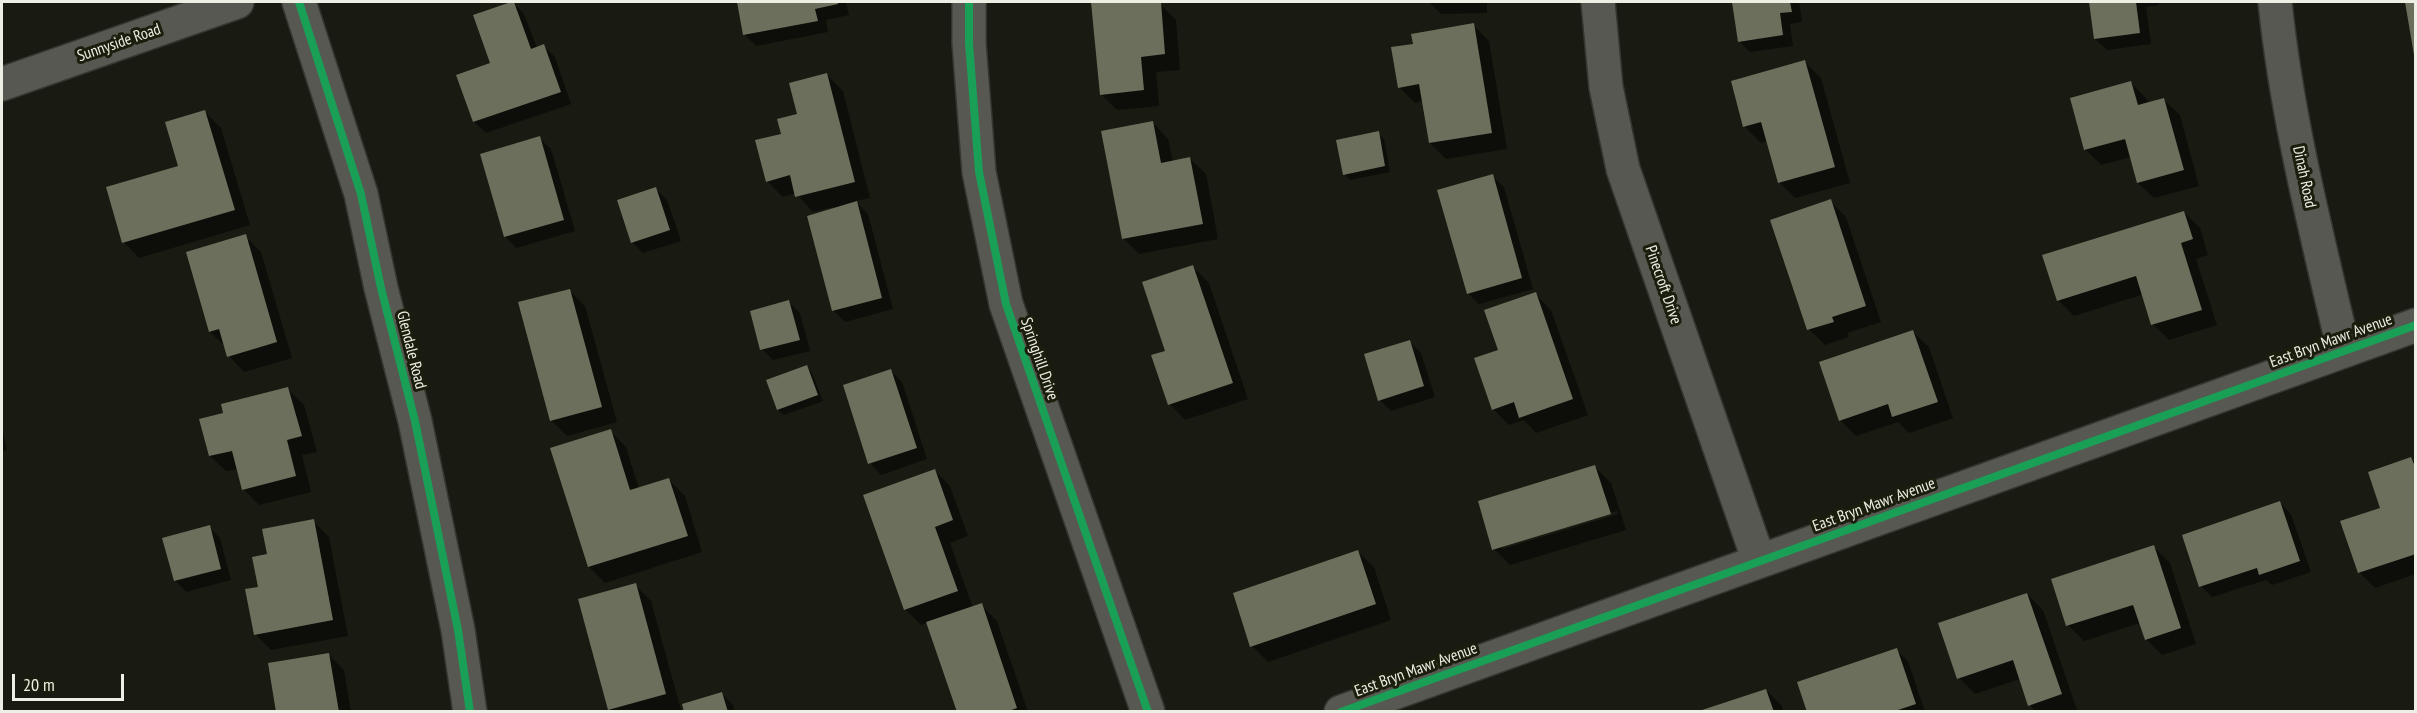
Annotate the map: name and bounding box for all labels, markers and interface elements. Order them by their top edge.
street label: Sunnyside Road [75,20,163,66]
street label: Dinah Road [2288,144,2320,210]
street label: Pinecroft Drive [1641,243,1685,327]
street label: Glendale Road [392,309,430,391]
street label: East Bryn Mawr Avenue [2267,310,2395,372]
street label: Springhill Drive [1016,315,1062,403]
street label: East Bryn Mawr Avenue [1810,474,1938,536]
street label: East Bryn Mawr Avenue [1352,639,1480,701]
scale bar [15,662,128,700]
text: 20 m [23,673,55,696]

